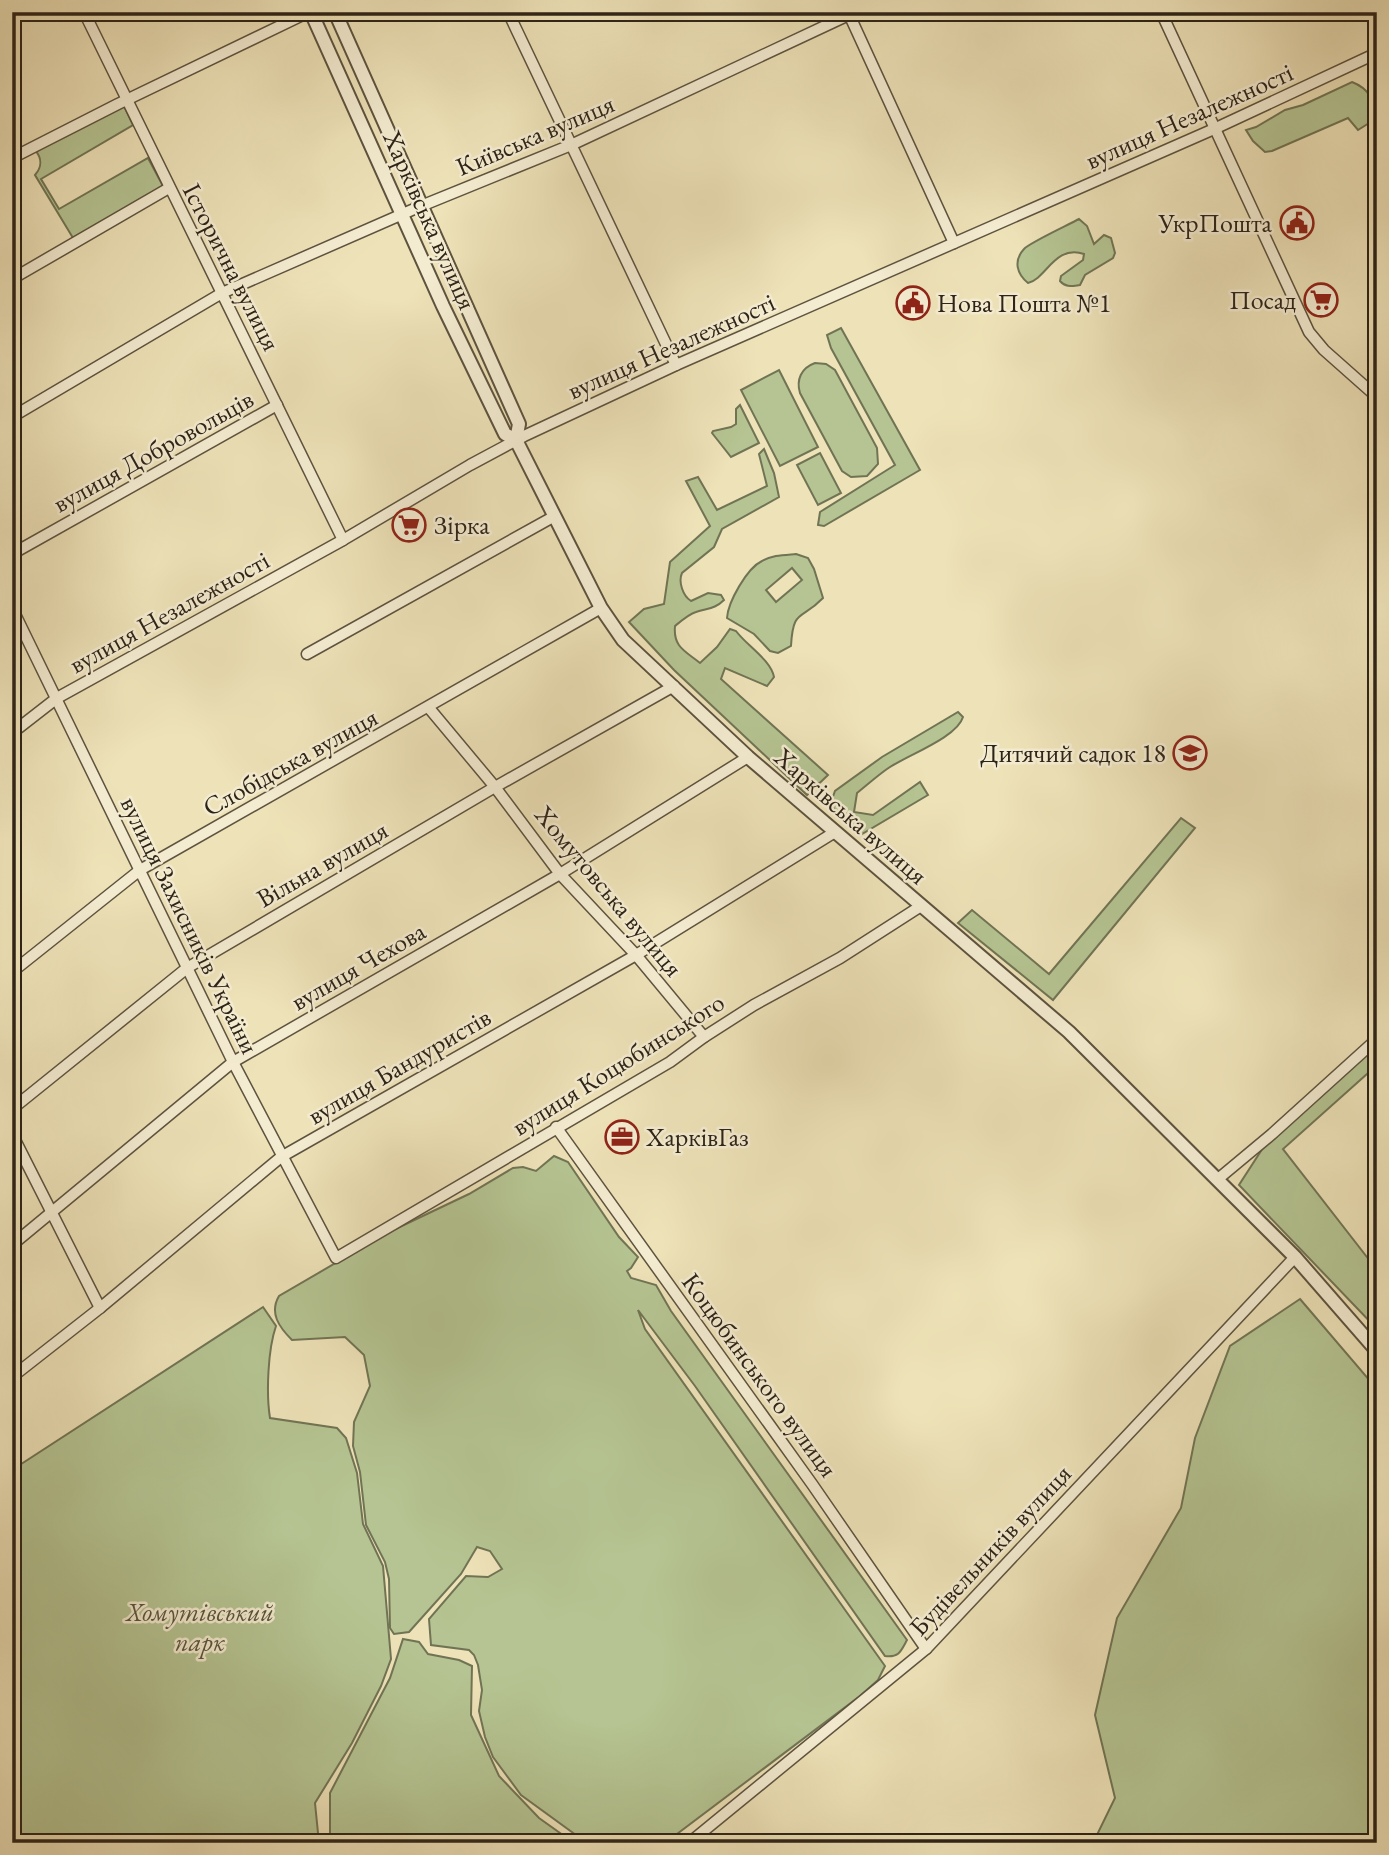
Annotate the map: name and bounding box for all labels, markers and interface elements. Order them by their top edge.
street label: вулиця Незалежності [1080,55,1298,177]
street label: Київська вулиця [451,86,619,184]
street label: Харківська вулиця [375,124,485,315]
street label: Історична вулиця [175,178,289,356]
public building icon: УкрПошта [1278,204,1316,242]
place label: УкрПошта [1157,206,1273,240]
supermarket icon: Посад [1302,281,1340,319]
place label: Посад [1229,283,1296,317]
public building icon: Нова Пошта №1 [894,284,932,322]
street label: вулиця Незалежності [562,285,780,407]
place label: Нова Пошта №1 [937,286,1111,320]
street label: вулиця Добровольців [47,382,259,520]
supermarket icon: Зірка [390,506,428,544]
place label: Зірка [434,508,490,542]
street label: вулиця Незалежності [63,543,275,681]
street label: Слобідська вулиця [197,700,383,824]
school or university icon: Дитячий садок 18 [1171,734,1209,772]
place label: Дитячий садок 18 [980,736,1166,770]
street label: Харківська вулиця [766,739,935,892]
street label: вулиця Захисників України [113,791,267,1060]
street label: Хомутовська вулиця [527,797,691,984]
street label: Вільна вулиця [250,813,394,915]
street label: вулиця Чехова [285,913,432,1018]
street label: вулиця Коцюбинського [505,985,731,1143]
street label: вулиця Бандуристів [301,1000,497,1132]
office icon: ХарківГаз [603,1118,641,1156]
place label: ХарківГаз [645,1120,749,1154]
street label: Коцюбинського вулиця [674,1266,846,1484]
street label: Будівельників вулиця [902,1457,1078,1643]
park label: Хомутівський парк [124,1595,274,1659]

